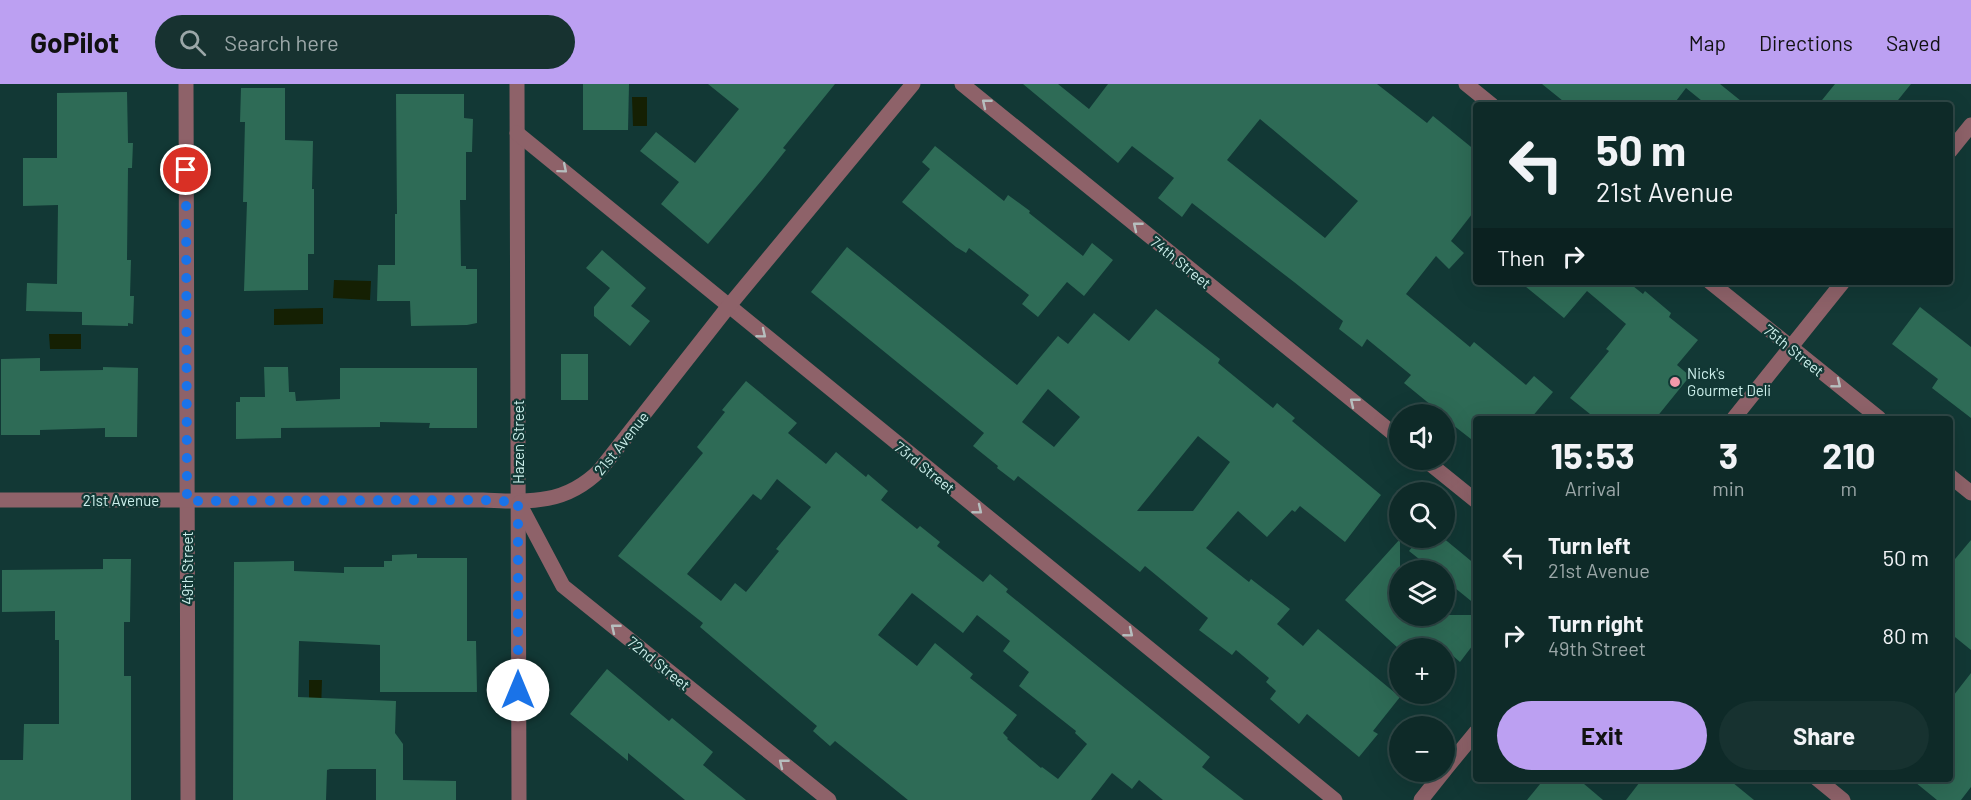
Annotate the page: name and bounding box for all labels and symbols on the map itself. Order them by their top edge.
one-way arrow [982,100,993,111]
pin [160,144,211,195]
one-way arrow [556,162,567,173]
one-way arrow [1133,223,1144,234]
street label: 74th Street [1147,232,1215,292]
street label: 75th Street [1760,320,1828,380]
one-way arrow [755,326,766,337]
place label: Nick's Gourmet Deli [1687,364,1771,399]
marker: Nick's Gourmet Deli [1668,375,1682,389]
one-way arrow [1830,377,1841,388]
one-way arrow [1350,399,1361,410]
street label: Hazen Street [509,400,527,484]
street label: 21st Avenue [590,408,652,478]
street label: 73rd Street [891,437,959,497]
street label: 21st Avenue [83,491,159,509]
one-way arrow [971,502,982,513]
street label: 49th Street [178,531,196,605]
one-way arrow [611,624,622,635]
one-way arrow [1122,625,1133,636]
street label: 72nd Street [624,632,694,694]
position arrow [486,658,550,722]
one-way arrow [779,760,790,771]

